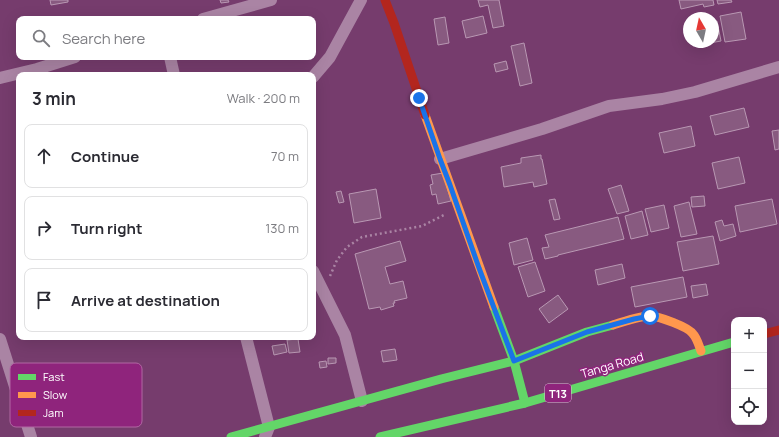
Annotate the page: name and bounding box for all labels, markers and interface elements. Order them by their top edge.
north arrow [683,12,719,48]
search box [16,16,316,60]
icon: search [30,27,52,49]
text: Search here [62,28,145,49]
text: 3 min [32,87,76,110]
text: Walk · 200 m [227,89,300,107]
route end [410,89,428,107]
icon: ahead [33,145,55,167]
text: Continue [71,146,139,167]
text: 70 m [271,147,299,165]
icon: right [33,217,55,239]
text: Turn right [71,218,142,239]
text: 130 m [265,219,299,237]
icon: arrive [33,289,55,311]
text: Arrive at destination [71,290,220,311]
route start [641,307,659,325]
map controls [731,317,767,425]
button: + [731,317,767,353]
street label: Tanga Road [579,348,645,382]
button: − [731,353,767,389]
legend [10,363,142,427]
text: Fast [43,369,65,384]
road number: T13 [545,384,571,402]
text: Slow [43,387,68,402]
button: locate [731,389,767,425]
text: Jam [43,405,64,420]

